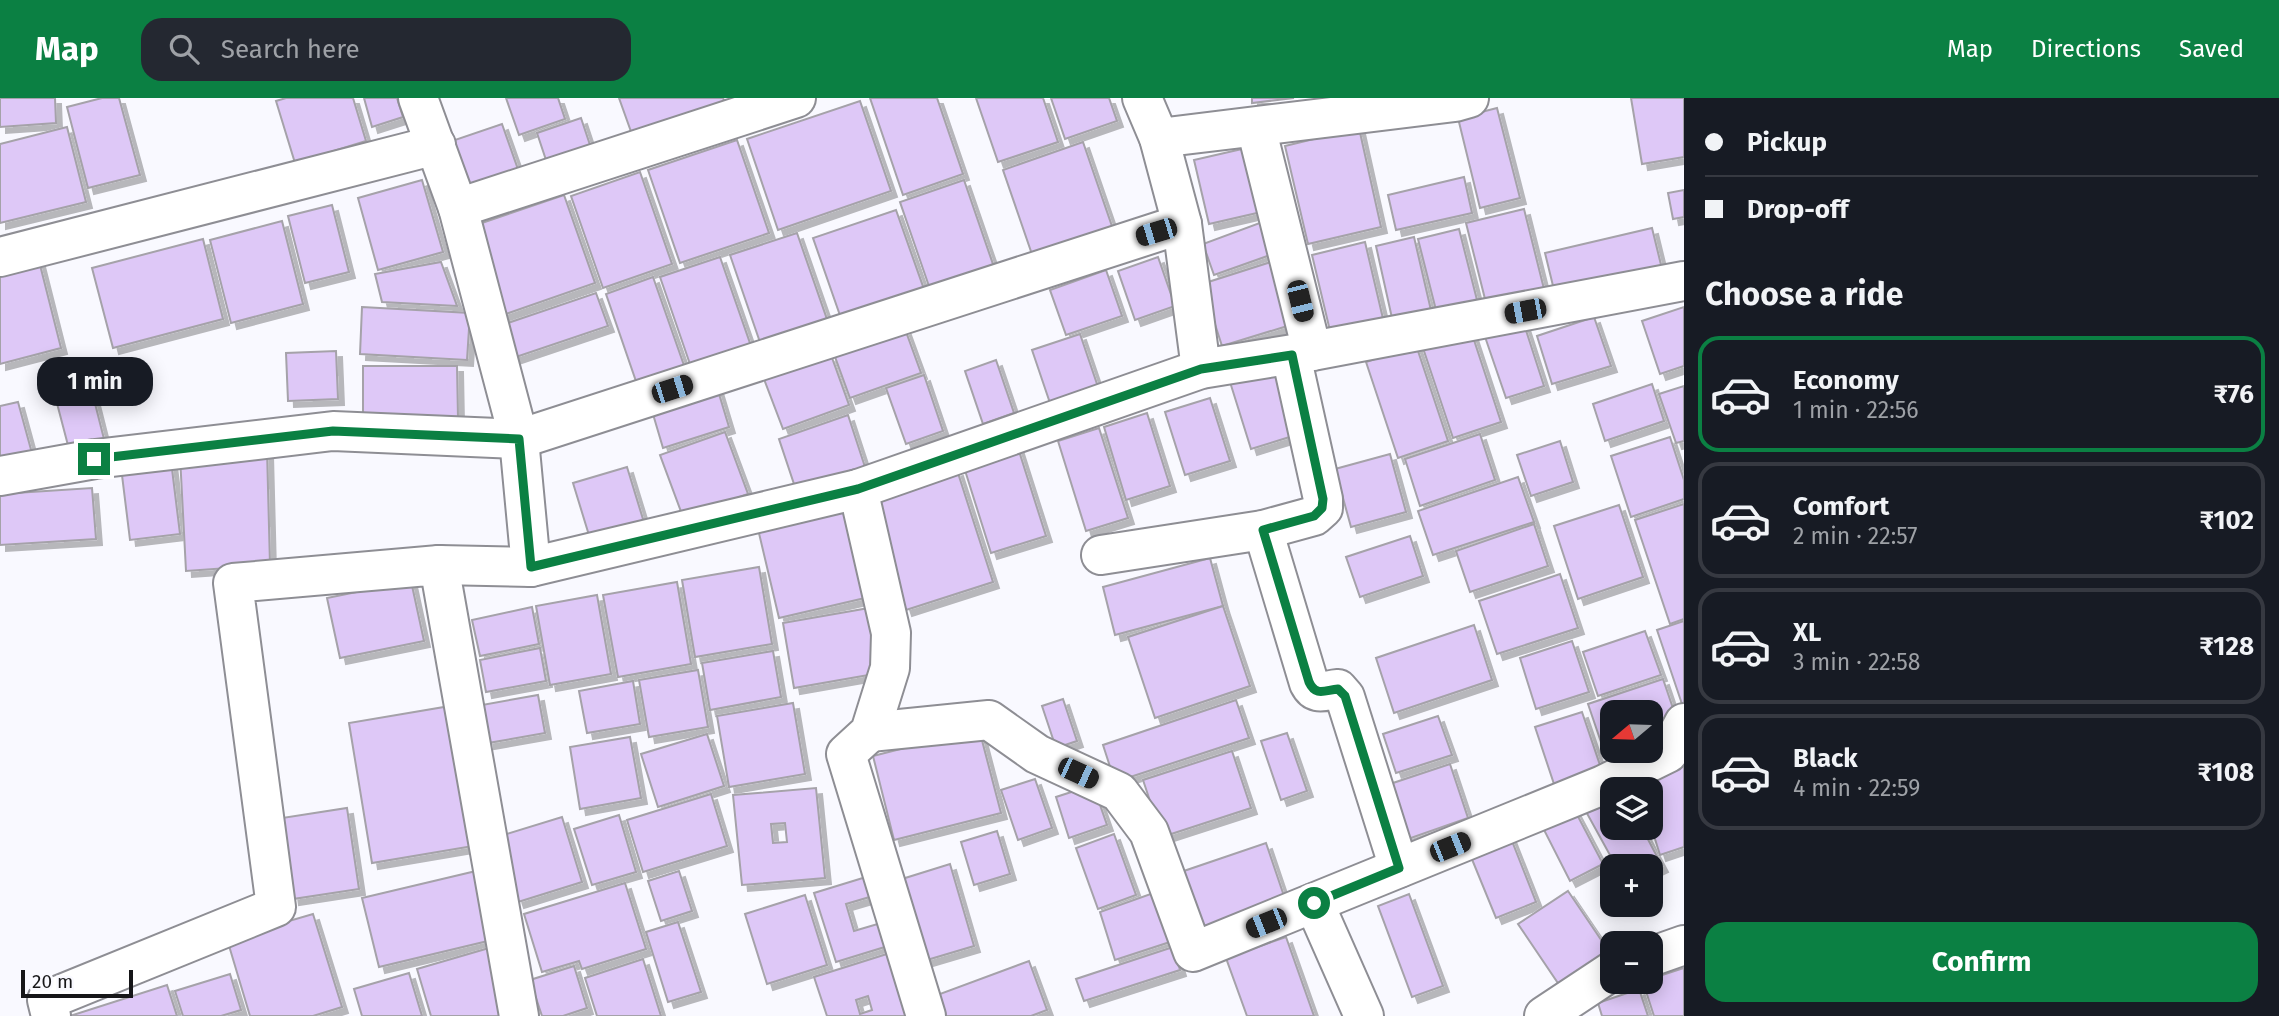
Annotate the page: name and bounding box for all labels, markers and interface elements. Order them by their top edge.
search box [141,18,631,81]
text: Map [35,29,99,69]
icon: search [165,30,203,68]
text: Search here [221,34,360,65]
text: Map [1947,35,1993,63]
text: Directions [2031,35,2141,63]
text: Saved [2179,35,2244,63]
text: Pickup [1747,127,1827,158]
text: Drop-off [1747,194,1849,225]
car [1133,216,1180,248]
text: Choose a ride [1705,275,1903,313]
car [1285,278,1316,324]
car [1503,297,1548,325]
callout: 1 min [36,358,152,406]
icon: car [1709,363,1772,426]
text: Economy [1793,365,1899,396]
text: 1 min [67,367,123,395]
car [649,373,696,405]
text: ₹76 [2214,379,2254,410]
text: 1 min · 22:56 [1793,396,1919,424]
route end [78,443,110,475]
icon: car [1709,489,1772,552]
text: Comfort [1793,491,1889,522]
text: ₹102 [2199,505,2254,536]
text: 2 min · 22:57 [1793,522,1917,550]
icon: car [1709,615,1772,678]
text: XL [1793,617,1821,648]
text: ₹128 [2199,631,2254,662]
text: 3 min · 22:58 [1793,648,1921,676]
north arrow [1600,700,1662,763]
map controls [1600,700,1663,994]
icon: car [1709,741,1772,804]
text: Black [1793,743,1858,774]
car [1055,755,1102,791]
text: ₹108 [2198,757,2254,788]
text: 4 min · 22:59 [1793,774,1920,802]
button: layers [1600,777,1663,840]
car [1427,829,1474,865]
button: + [1600,854,1663,917]
route start [1298,887,1330,919]
car [1243,905,1290,941]
button: Confirm [1705,922,2258,1002]
button: − [1600,931,1663,994]
scale bar [21,967,133,999]
text: 20 m [32,970,73,993]

